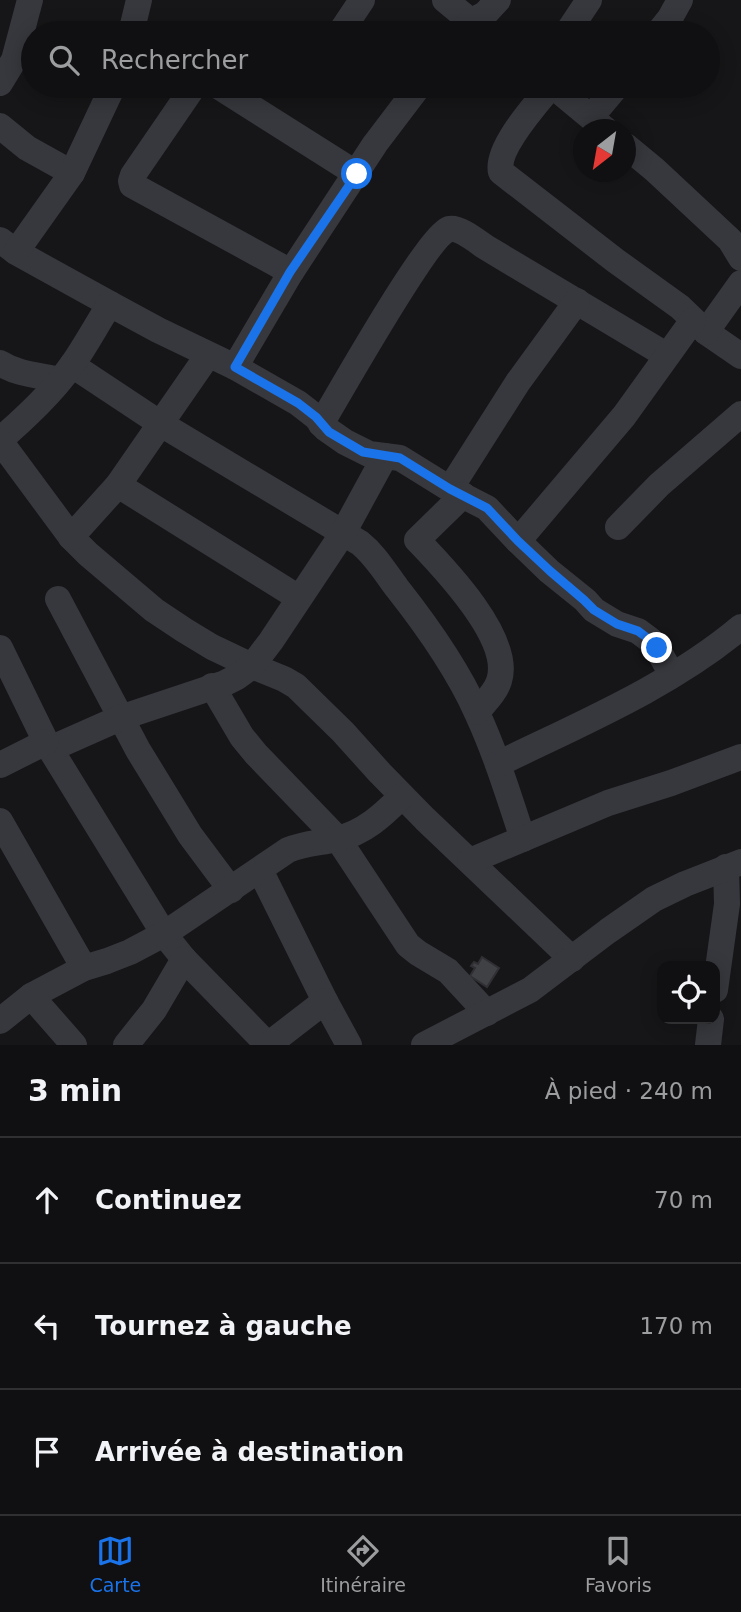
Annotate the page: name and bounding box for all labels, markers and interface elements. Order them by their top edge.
search box [21,21,720,98]
icon: search [45,41,83,79]
text: Rechercher [101,45,248,75]
north arrow [573,119,636,182]
route start [341,158,372,189]
route end [641,632,672,663]
map controls [657,961,720,1024]
button: locate [657,961,720,1024]
text: 3 min [28,1073,122,1108]
text: À pied · 240 m [545,1078,713,1104]
icon: ahead [28,1181,66,1219]
text: Continuez [95,1185,242,1215]
text: 70 m [654,1187,713,1213]
icon: left [28,1307,66,1345]
text: Tournez à gauche [95,1311,352,1341]
text: 170 m [639,1313,713,1339]
icon: arrive [28,1433,66,1471]
text: Arrivée à destination [95,1437,404,1467]
tab: Carte [89,1532,141,1596]
tab: Itinéraire [320,1532,406,1596]
tab: Favoris [585,1532,652,1596]

